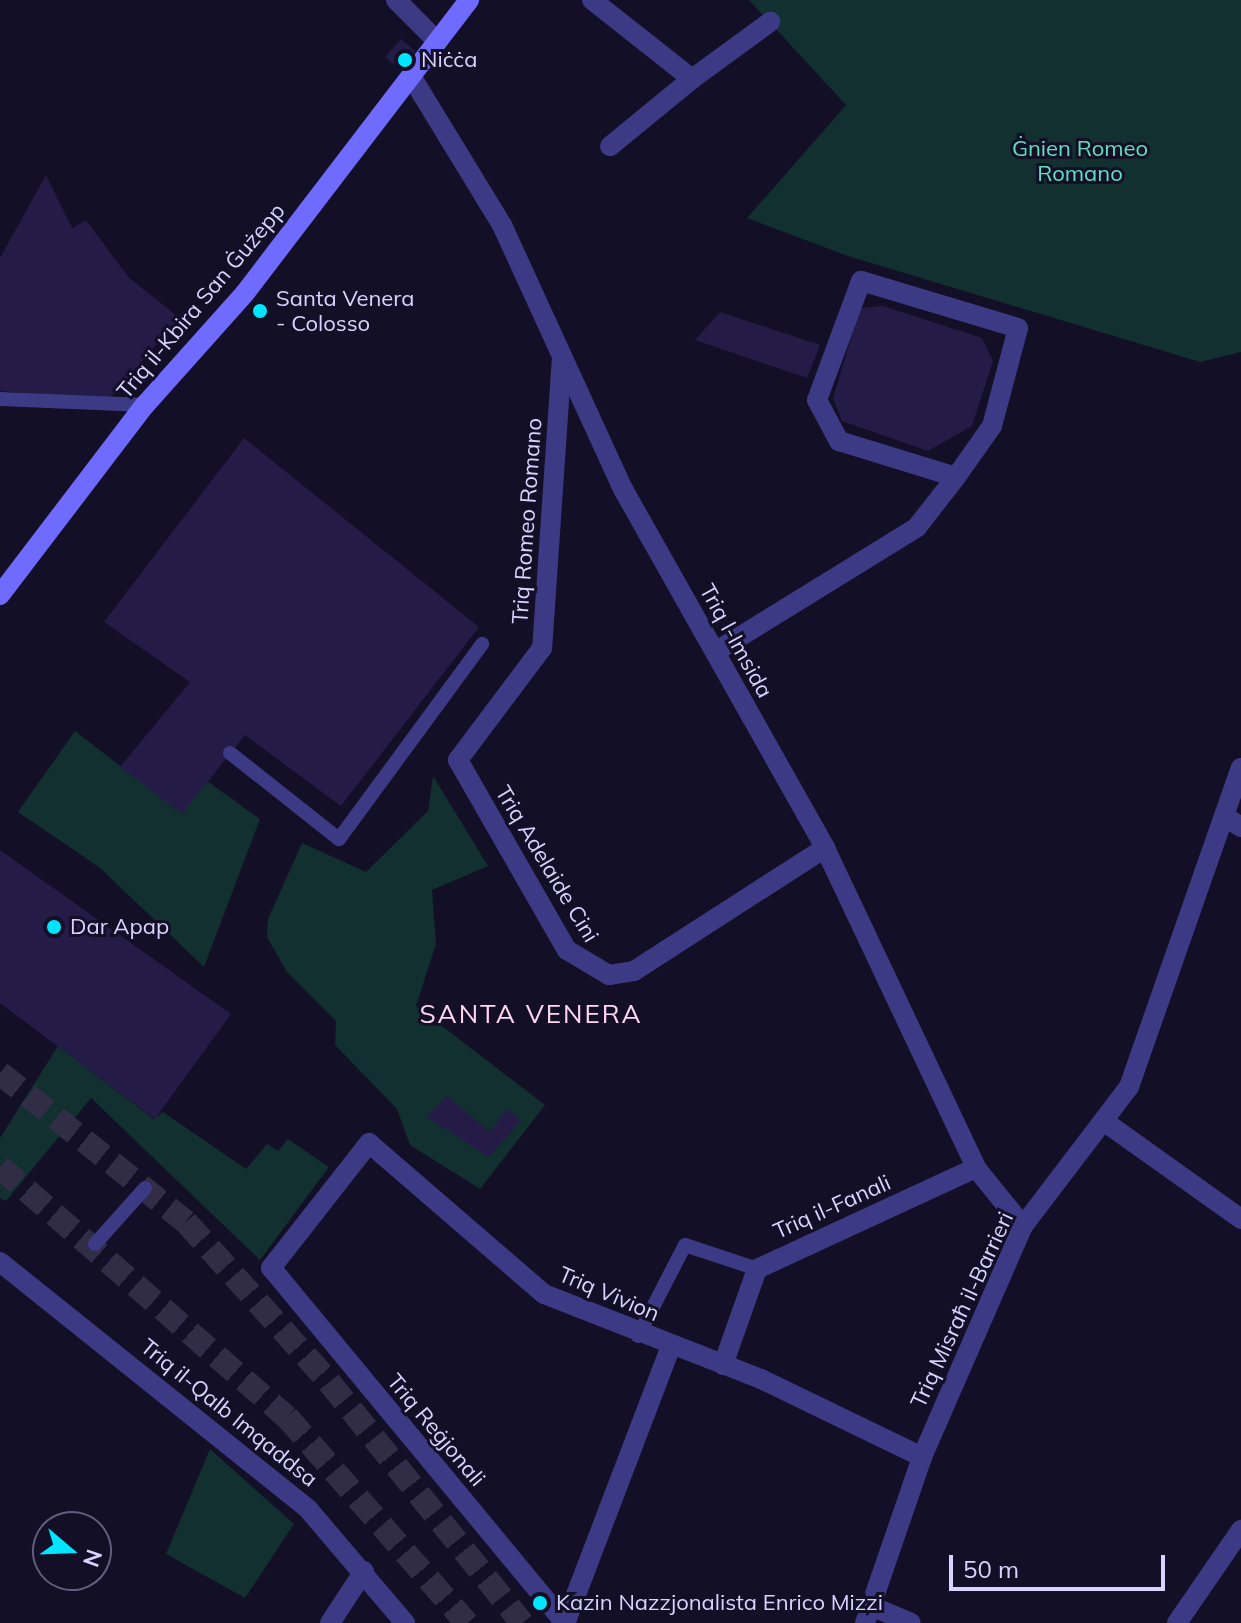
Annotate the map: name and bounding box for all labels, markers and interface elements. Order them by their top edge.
place label: Niċċa [421,47,477,73]
marker: Niċċa [396,51,414,69]
park label: Ġnien Romeo Romano [1012,135,1148,186]
street label: Triq il-Kbira San Ġużepp [112,198,290,404]
place label: Santa Venera - Colosso [276,285,414,336]
marker: Santa Venera - Colosso [251,302,269,320]
street label: Triq Romeo Romano [507,417,547,625]
street label: Triq l-Imsida [694,580,778,702]
street label: Triq Adelaide Cini [490,781,604,947]
place label: Dar Apap [70,914,169,940]
marker: Dar Apap [45,918,63,936]
district label: SANTA VENERA [419,998,643,1030]
street label: Triq il-Fanali [769,1169,895,1245]
street label: Triq Misraħ il-Barrieri [905,1208,1019,1412]
street label: Triq Vivion [555,1261,663,1327]
street label: Triq il-Qalb Imqaddsa [135,1334,323,1492]
street label: Triq Reġjonali [381,1369,491,1491]
north arrow [32,1511,112,1591]
scale bar [953,1539,1169,1589]
text: N [77,1546,109,1571]
text: 50 m [963,1554,1019,1584]
place label: Kazin Nazzjonalista Enrico Mizzi [556,1590,883,1616]
marker: Kazin Nazzjonalista Enrico Mizzi [531,1594,549,1612]

